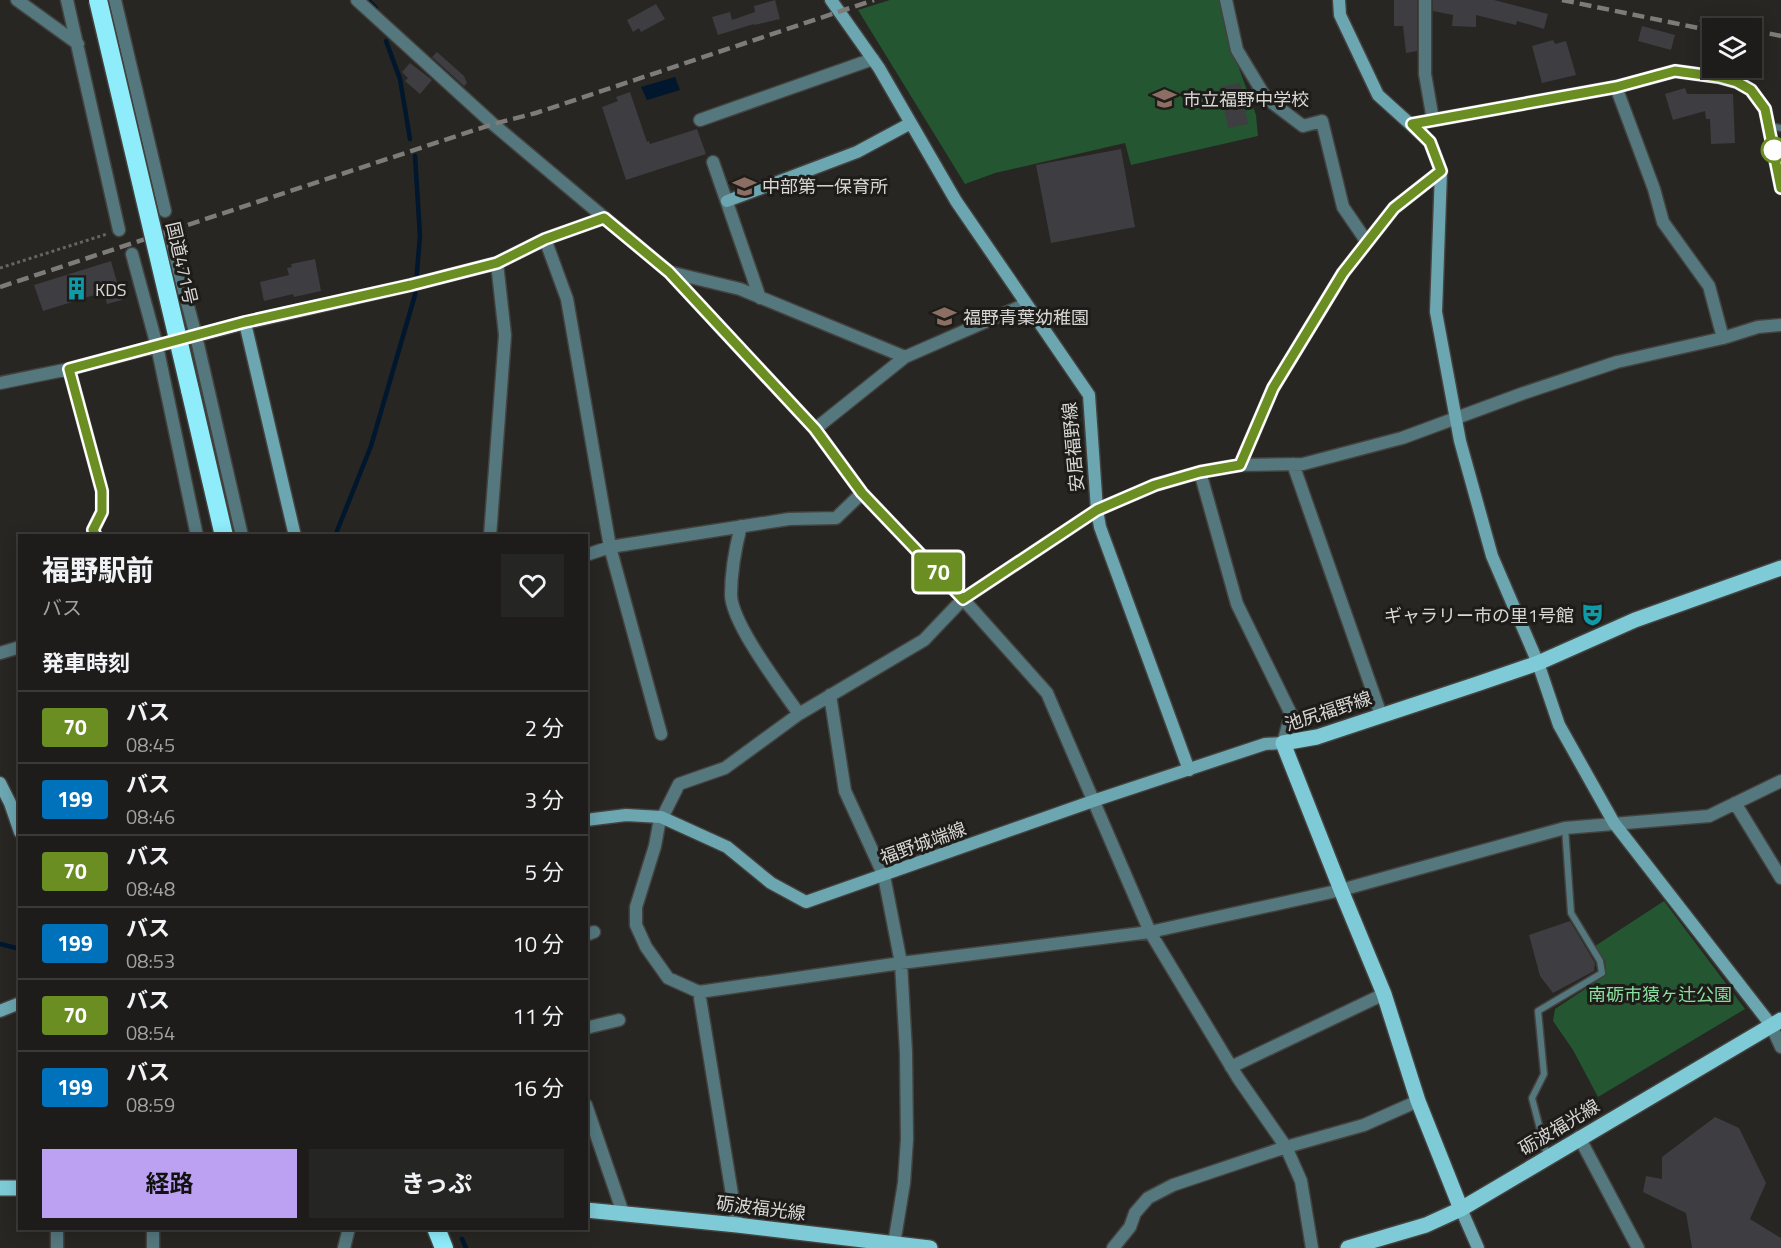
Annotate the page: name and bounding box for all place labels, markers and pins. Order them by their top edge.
school or university icon: 市立福野中学校 [1152,86,1178,112]
place label: 市立福野中学校 [1183,86,1309,113]
unlabelled marker [1761,137,1781,163]
school or university icon: 中部第一保育所 [731,173,757,199]
place label: 中部第一保育所 [762,173,888,200]
building icon: KDS [64,276,90,302]
place label: KDS [95,276,127,303]
school or university icon: 福野青葉幼稚園 [932,304,958,330]
place label: 福野青葉幼稚園 [963,304,1089,331]
place label: ギャラリー市の里1号館 [1384,602,1574,629]
theatre icon: ギャラリー市の里1号館 [1579,602,1605,628]

